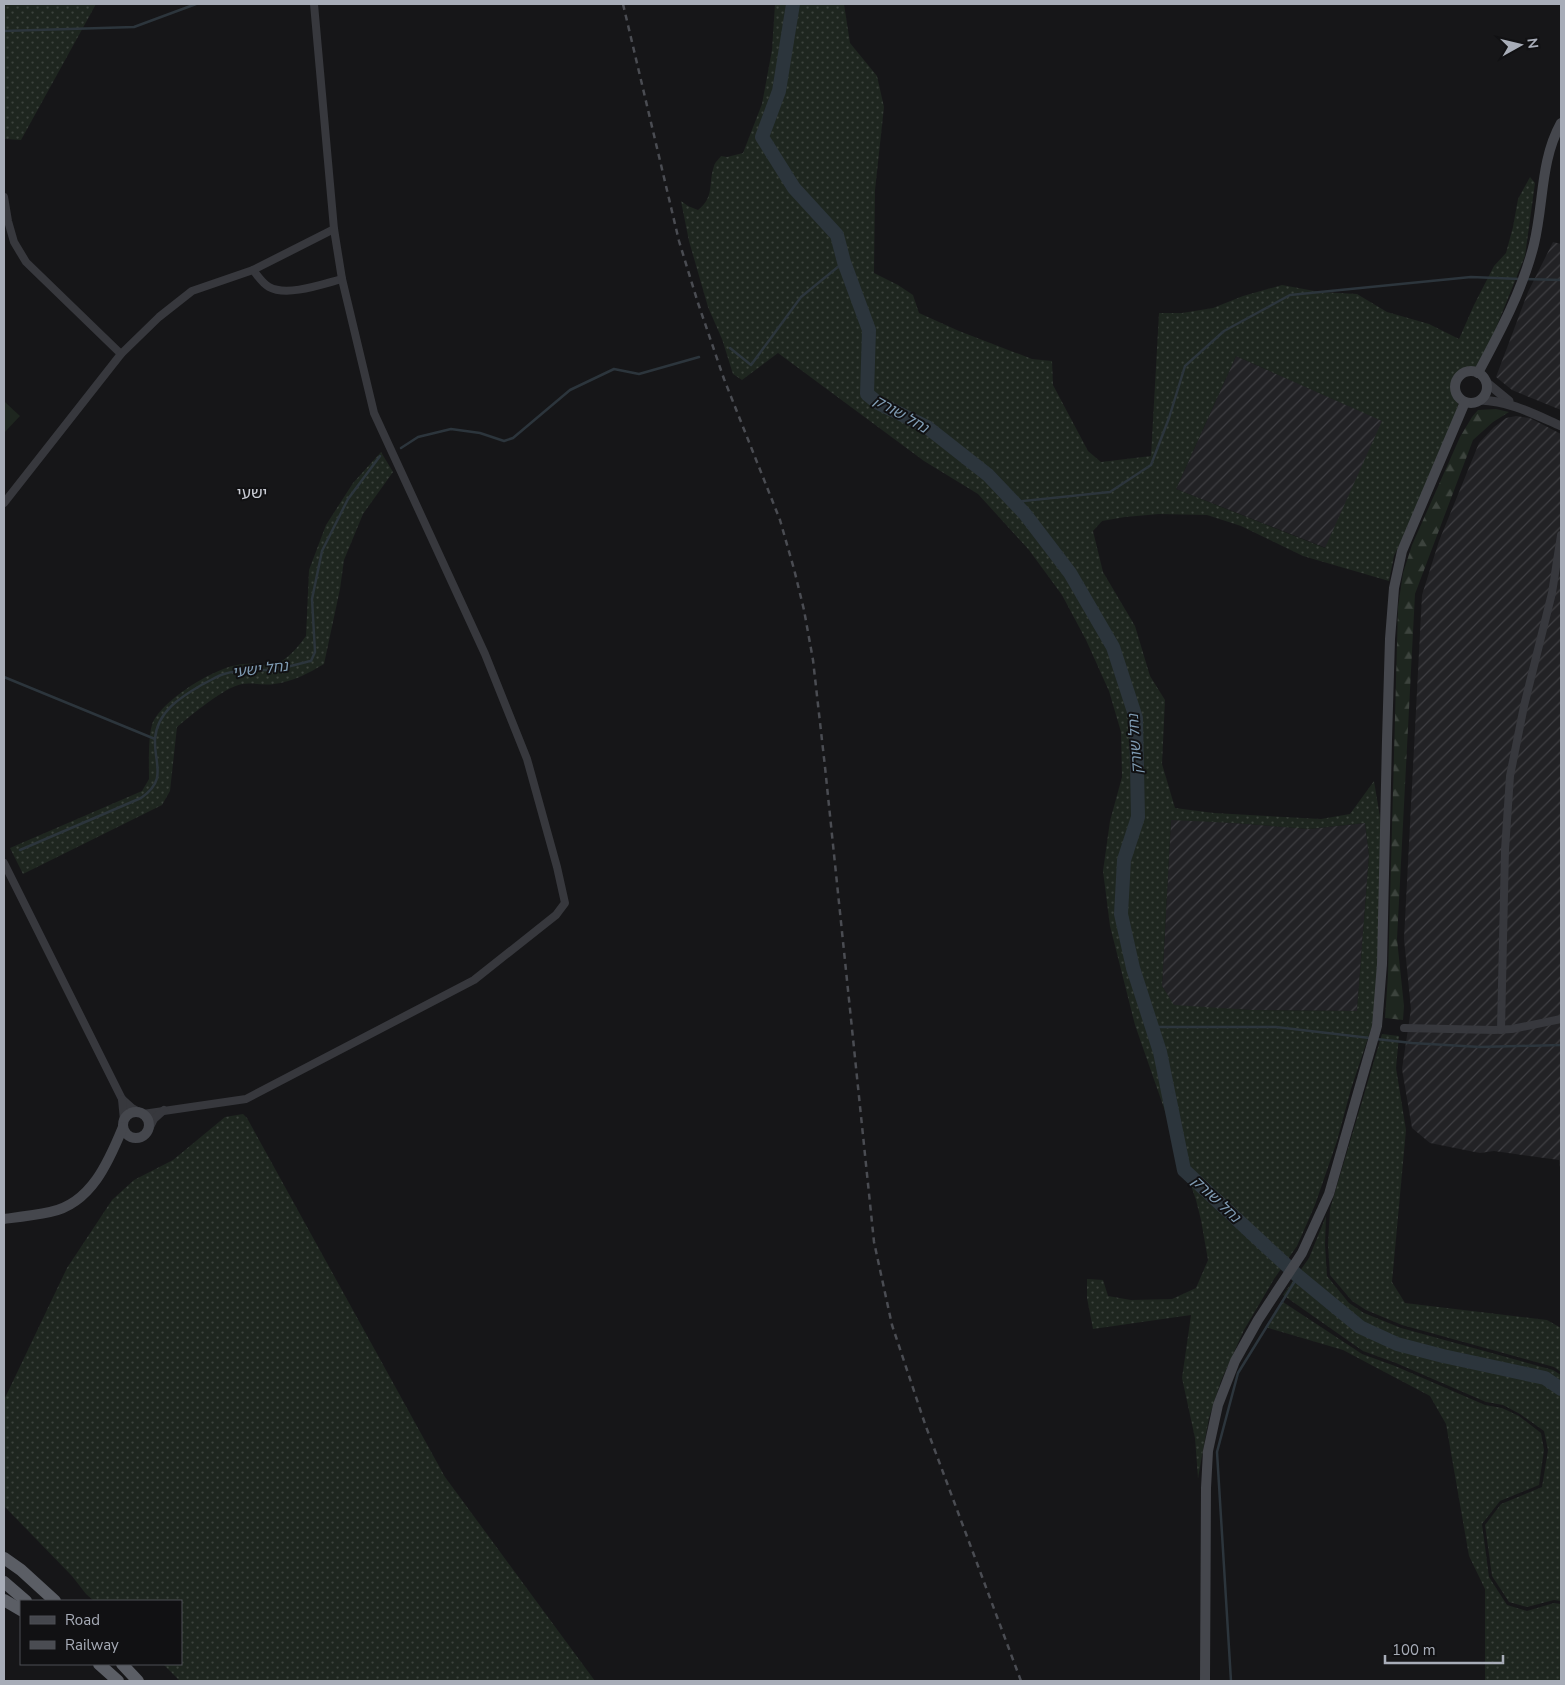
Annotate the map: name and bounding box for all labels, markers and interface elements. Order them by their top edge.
north arrow [1495,20,1545,70]
text: N [1522,37,1543,50]
water label: נחל שורק [870,390,933,438]
district label: ישעי [237,482,267,504]
water label: נחל ישעי [231,656,290,682]
water label: נחל שורק [1123,712,1147,775]
water label: נחל שורק [1187,1171,1246,1228]
legend [20,1600,182,1665]
text: Road [65,1610,100,1630]
scale bar [1385,1632,1502,1664]
text: Railway [65,1635,119,1655]
text: 100 m [1392,1640,1436,1660]

